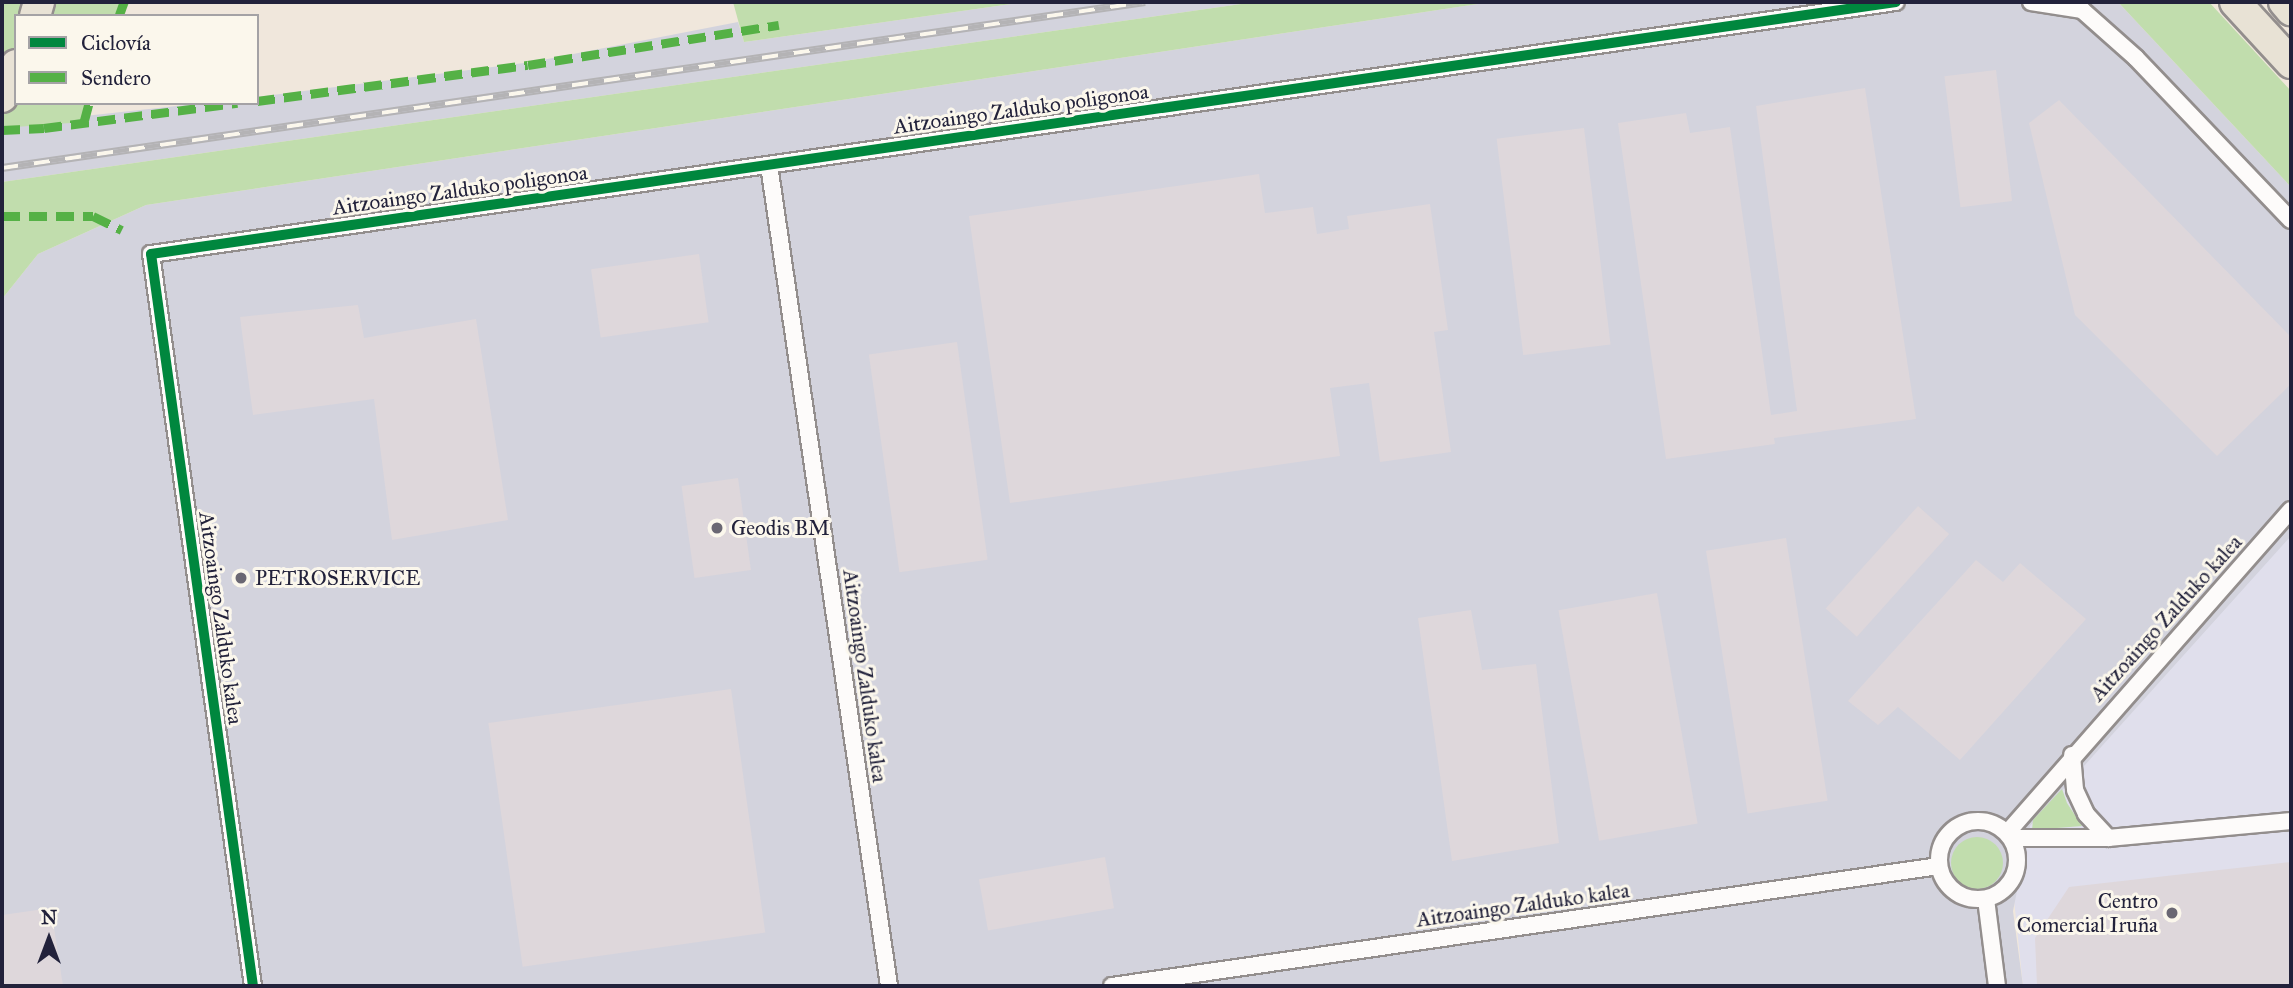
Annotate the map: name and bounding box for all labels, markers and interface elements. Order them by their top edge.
legend [14,14,259,105]
text: Ciclovía [81,30,151,56]
text: Sendero [81,65,151,91]
street label: Aitzoaingo Zalduko poligonoa [892,79,1150,139]
street label: Aitzoaingo Zalduko poligonoa [331,160,589,220]
street label: Aitzoaingo Zalduko kalea [194,510,248,726]
place label: Geodis BM [731,515,830,541]
marker: Geodis BM [709,520,725,536]
street label: Aitzoaingo Zalduko kalea [2085,530,2247,706]
place label: PETROSERVICE [255,565,420,591]
street label: Aitzoaingo Zalduko kalea [838,568,892,784]
marker: PETROSERVICE [233,570,249,586]
street label: Aitzoaingo Zalduko kalea [1415,878,1631,932]
place label: Centro Comercial Iruña [2017,888,2158,938]
north arrow [14,904,84,974]
marker: Centro Comercial Iruña [2164,905,2180,921]
text: N [41,906,57,929]

